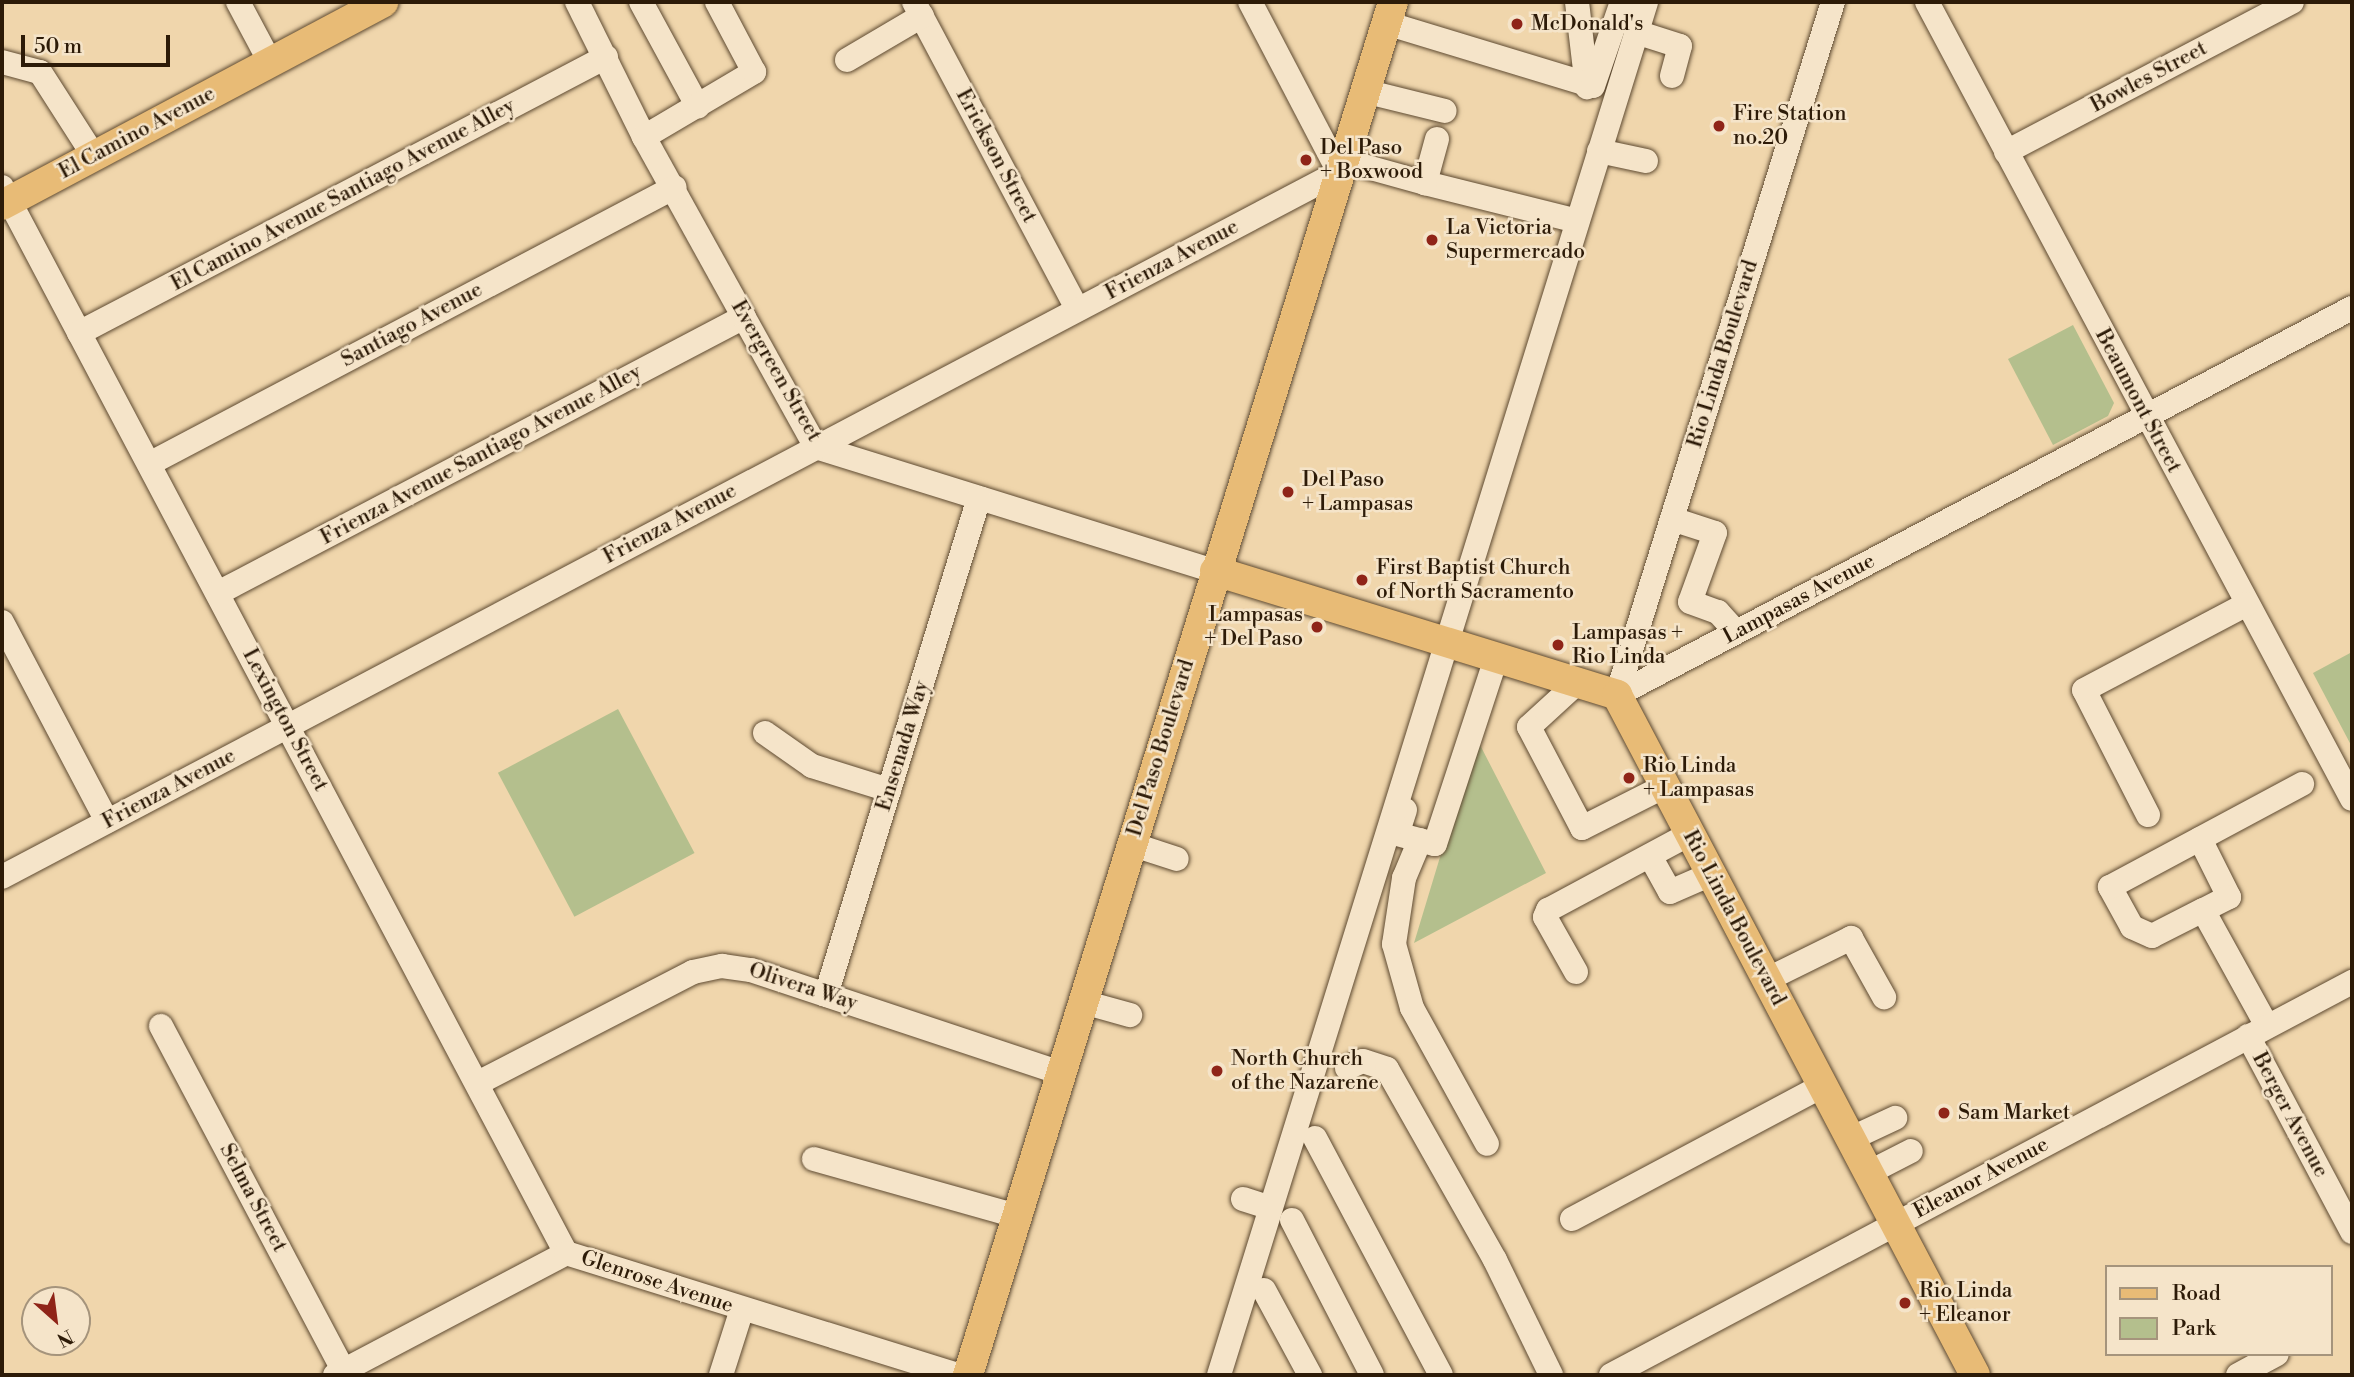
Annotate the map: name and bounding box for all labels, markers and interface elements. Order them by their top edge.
place label: McDonald's [1531,11,1643,37]
marker: McDonald's [1509,16,1525,32]
scale bar [24,21,173,65]
text: 50 m [34,34,82,60]
street label: Bowles Street [2087,36,2211,118]
street label: El Camino Avenue [55,81,219,185]
street label: Erickson Street [950,85,1042,227]
street label: El Camino Avenue Santiago Avenue Alley [167,93,519,297]
place label: Fire Station no.20 [1733,101,1846,151]
marker: Fire Station no.20 [1711,118,1727,134]
place label: Del Paso + Boxwood [1320,135,1423,185]
marker: Del Paso + Boxwood [1298,152,1314,168]
street label: Frienza Avenue [1101,214,1243,306]
place label: La Victoria Supermercado [1446,215,1585,265]
marker: La Victoria Supermercado [1424,232,1440,248]
street label: Rio Linda Boulevard [1682,257,1764,451]
street label: Santiago Avenue [337,277,487,373]
street label: Evergreen Street [725,296,827,446]
street label: Beaumont Street [2089,325,2187,477]
street label: Frienza Avenue Santiago Avenue Alley [316,359,646,551]
place label: Del Paso + Lampasas [1302,467,1413,517]
street label: Frienza Avenue [599,478,741,570]
marker: Del Paso + Lampasas [1280,484,1296,500]
street label: Lampasas Avenue [1719,548,1879,650]
place label: First Baptist Church of North Sacramento [1376,555,1574,605]
marker: First Baptist Church of North Sacramento [1354,572,1370,588]
place label: Lampasas + Del Paso [1204,602,1303,652]
marker: Lampasas + Del Paso [1309,619,1325,635]
place label: Lampasas + Rio Linda [1572,620,1683,670]
marker: Lampasas + Rio Linda [1550,637,1566,653]
street label: Lexington Street [237,644,333,796]
street label: Del Paso Boulevard [1122,656,1200,840]
street label: Ensenada Way [871,678,935,814]
street label: Frienza Avenue [98,743,240,835]
place label: Rio Linda + Lampasas [1643,753,1754,803]
marker: Rio Linda + Lampasas [1621,770,1637,786]
street label: Rio Linda Boulevard [1677,826,1791,1010]
street label: Olivera Way [746,958,860,1016]
place label: North Church of the Nazarene [1231,1046,1379,1096]
street label: Berger Avenue [2246,1048,2334,1182]
marker: North Church of the Nazarene [1209,1063,1225,1079]
place label: Sam Market [1958,1100,2070,1126]
marker: Sam Market [1936,1105,1952,1121]
street label: Eleanor Avenue [1909,1132,2053,1224]
street label: Selma Street [214,1139,292,1257]
street label: Glenrose Avenue [578,1245,736,1319]
legend [2106,1265,2333,1356]
place label: Rio Linda + Eleanor [1919,1278,2012,1328]
text: Road [2172,1281,2221,1307]
north arrow [21,1286,91,1356]
marker: Rio Linda + Eleanor [1897,1295,1913,1311]
text: Park [2172,1316,2216,1342]
text: N [53,1324,77,1352]

